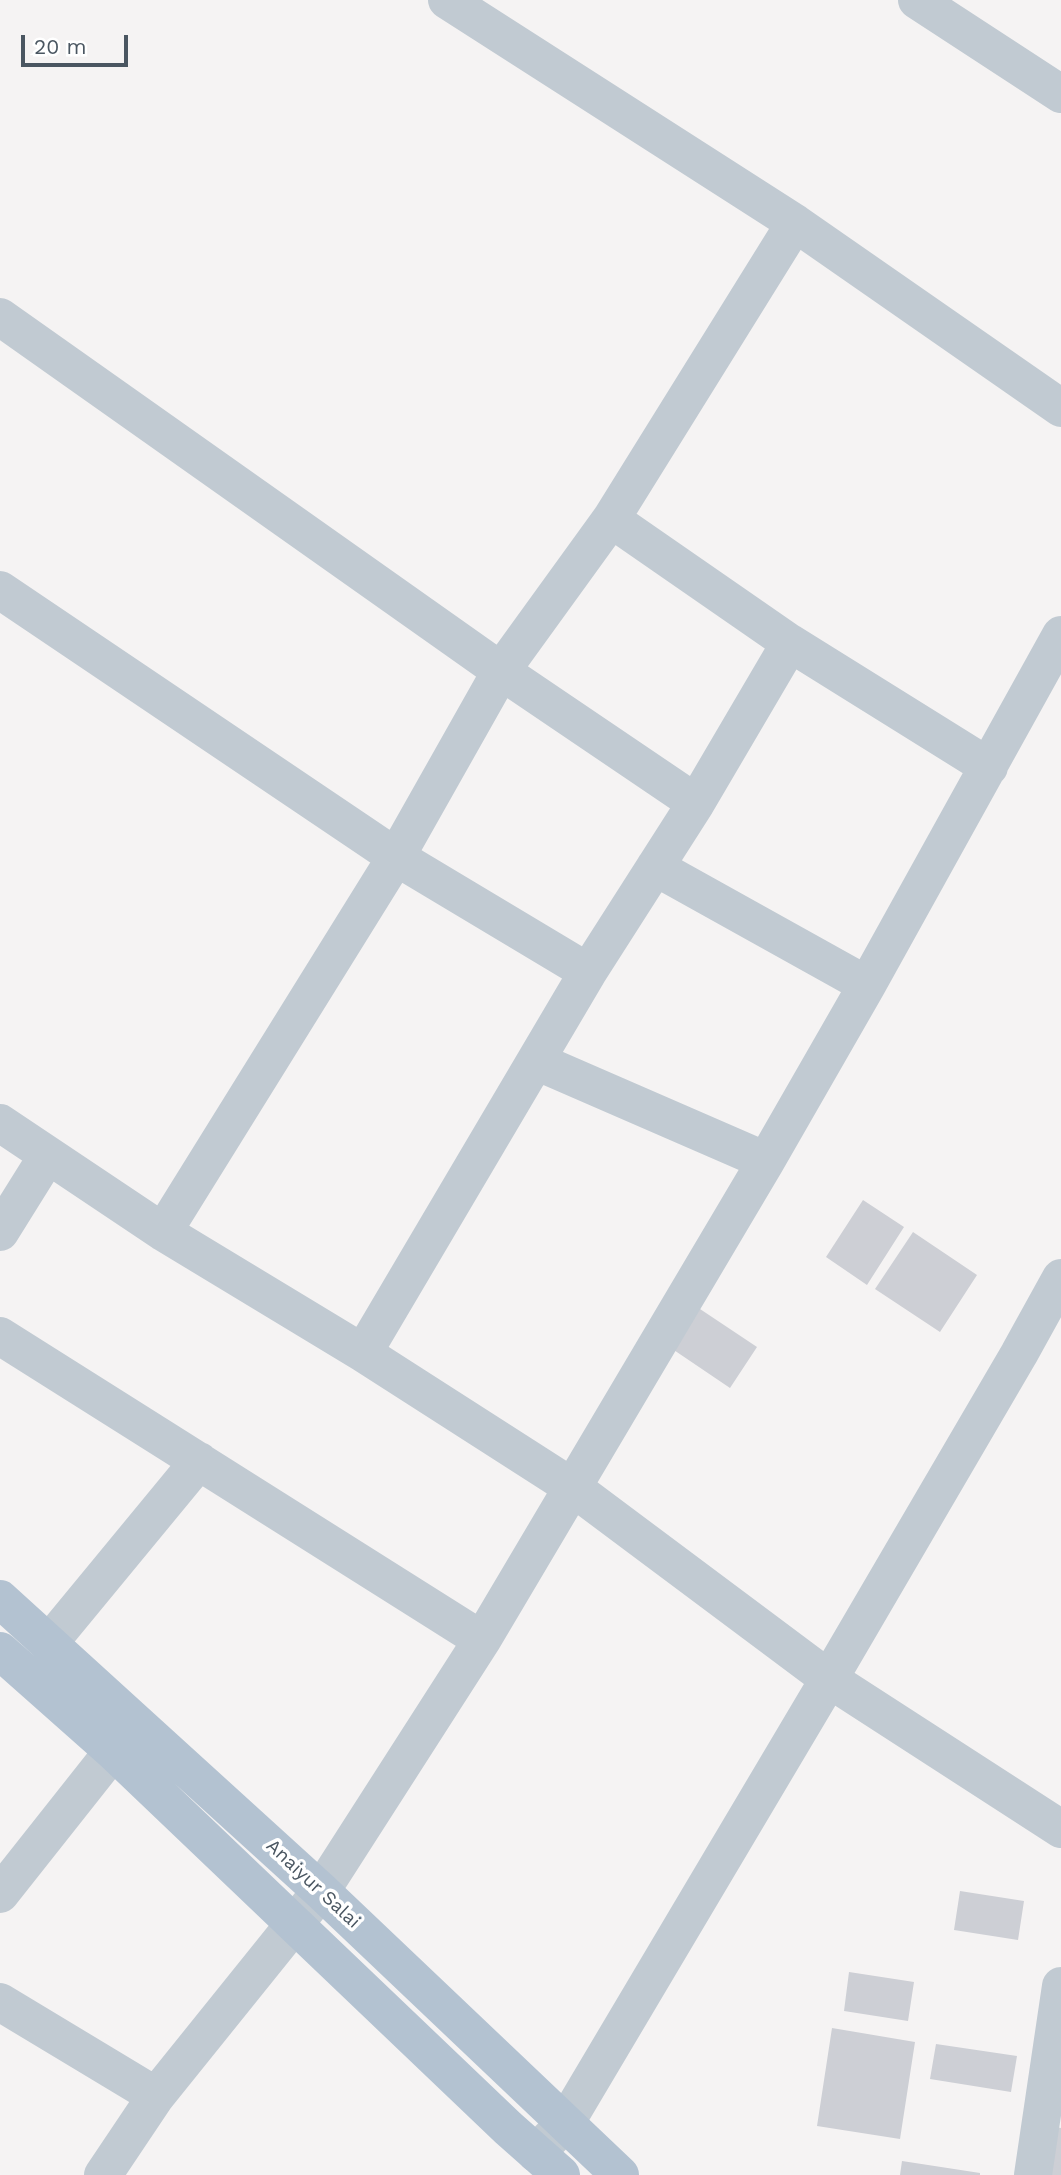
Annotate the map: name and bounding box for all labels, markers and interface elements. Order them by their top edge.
scale bar [24,21,131,65]
text: 20 m [34,34,86,59]
street label: Anaiyur Salai [261,1835,365,1933]

